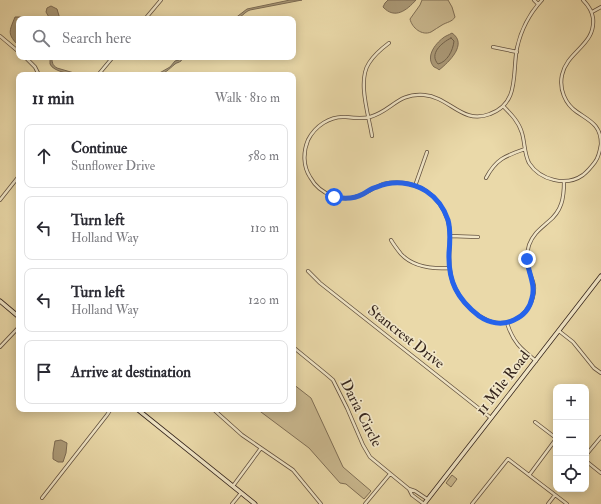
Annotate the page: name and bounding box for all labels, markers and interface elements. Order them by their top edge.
search box [16,16,296,60]
icon: search [30,27,52,49]
text: Search here [62,29,131,48]
text: 11 min [32,88,74,109]
text: Walk · 810 m [215,90,280,106]
text: Continue [71,139,127,158]
icon: ahead [33,145,55,167]
text: 580 m [248,148,279,164]
text: Sunflower Drive [71,158,155,174]
route start [325,188,343,206]
text: Turn left [71,211,125,230]
icon: left [33,217,55,239]
text: 110 m [250,220,279,236]
text: Holland Way [71,230,139,246]
route end [518,250,536,268]
text: Turn left [71,283,125,302]
icon: left [33,289,55,311]
text: 120 m [248,292,279,308]
street label: Stancrest Drive [364,301,448,373]
text: Holland Way [71,302,139,318]
street label: 11 Mile Road [472,346,535,419]
icon: arrive [33,361,55,383]
text: Arrive at destination [71,363,191,382]
street label: Daria Circle [336,376,386,450]
map controls [553,384,589,492]
button: + [553,384,589,420]
button: − [553,420,589,456]
button: locate [553,456,589,492]

